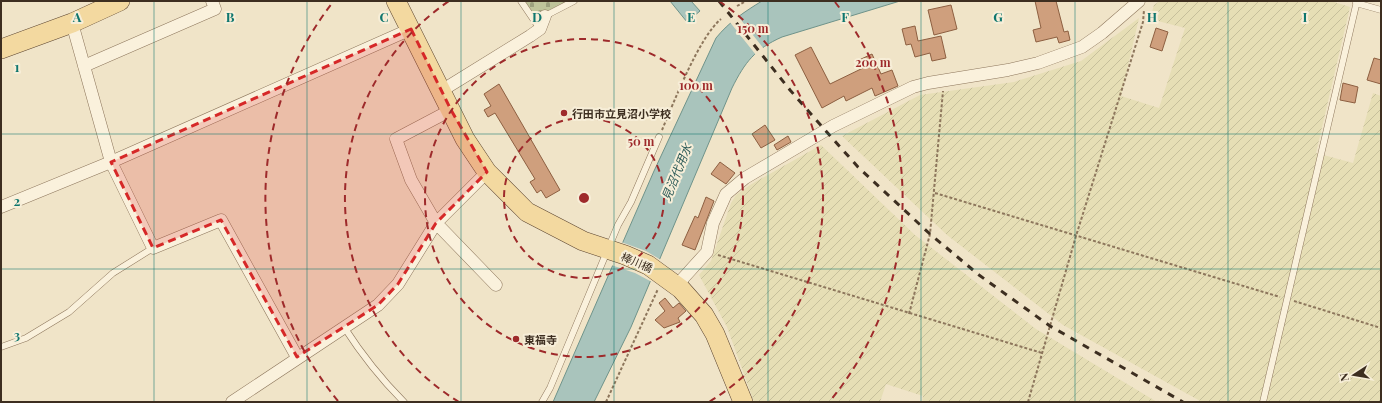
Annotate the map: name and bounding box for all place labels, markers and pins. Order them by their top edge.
place label: 行田市立見沼小学校 [572,106,671,121]
marker: 行田市立見沼小学校 [559,108,569,118]
centre of rings [577,191,591,205]
place label: 東福寺 [524,332,557,347]
marker: 東福寺 [511,334,521,344]

